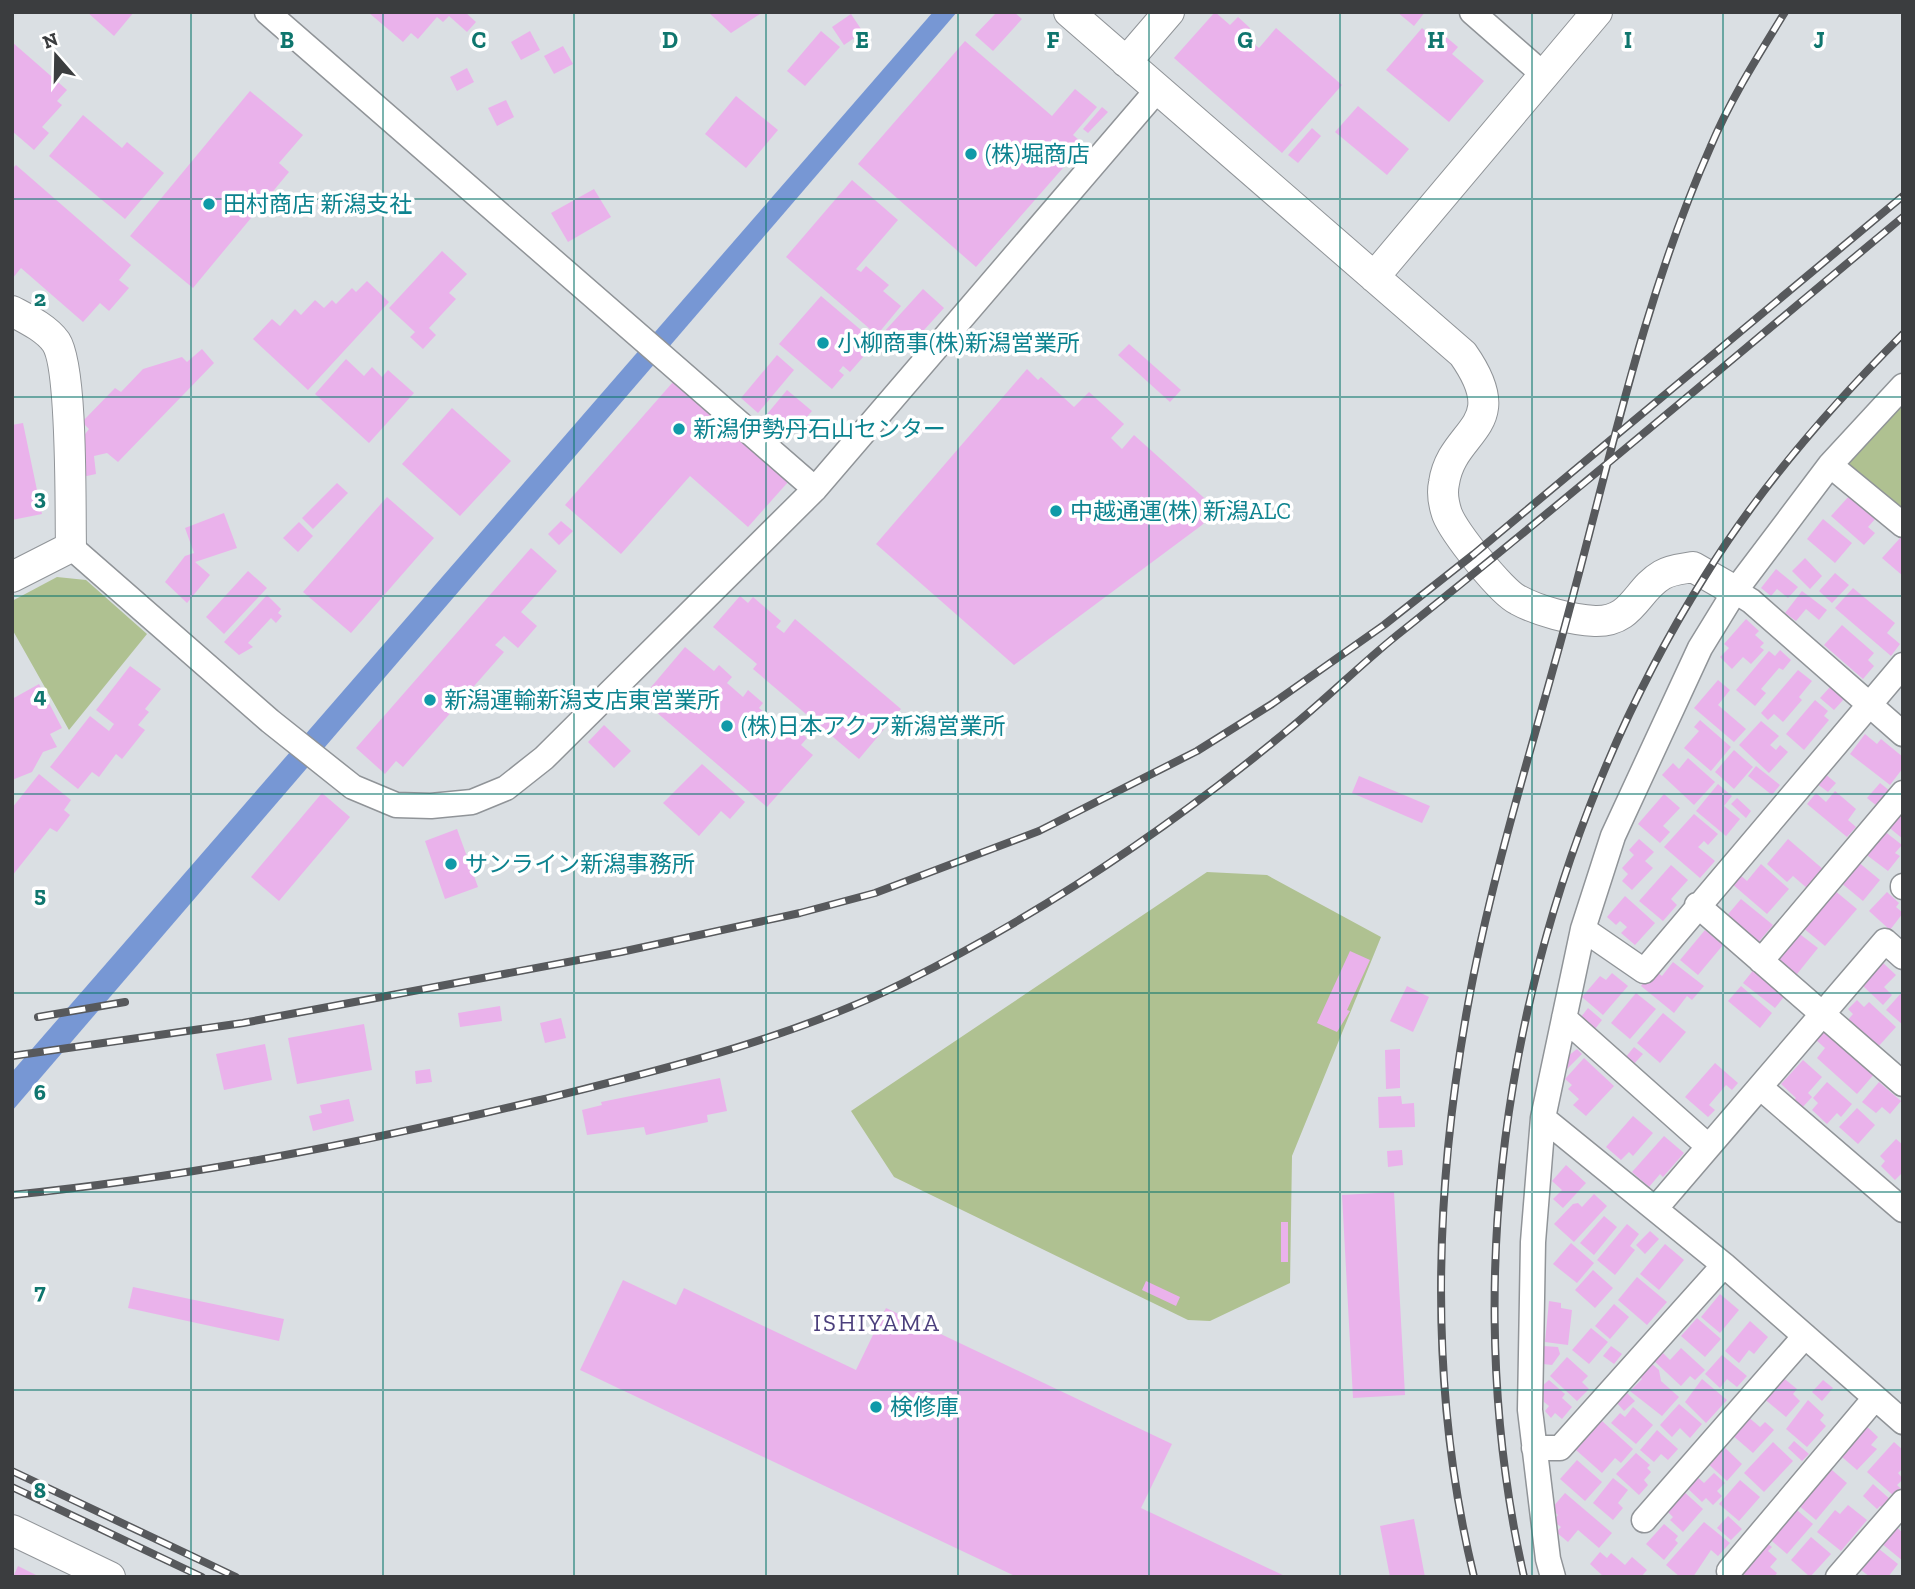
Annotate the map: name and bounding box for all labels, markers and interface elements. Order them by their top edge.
north arrow [21,21,91,91]
text: B [280,26,294,54]
text: C [472,26,486,54]
text: D [662,26,678,54]
text: E [855,26,869,54]
text: F [1046,26,1060,54]
text: G [1237,26,1253,54]
text: H [1427,26,1445,54]
text: I [1624,26,1632,54]
text: J [1813,26,1825,54]
text: N [40,27,61,54]
place label: (株)堀商店 [985,140,1090,168]
marker: (株)堀商店 [963,146,979,162]
place label: 田村商店 新潟支社 [223,190,412,218]
marker: 田村商店 新潟支社 [201,196,217,212]
text: 2 [34,284,46,312]
place label: 小柳商事(株)新潟営業所 [837,329,1080,357]
marker: 小柳商事(株)新潟営業所 [815,335,831,351]
place label: 新潟伊勢丹石山センター [693,415,946,443]
marker: 新潟伊勢丹石山センター [671,421,687,437]
text: 3 [34,483,46,511]
place label: 中越通運(株) 新潟ALC [1070,497,1291,525]
marker: 中越通運(株) 新潟ALC [1048,503,1064,519]
text: 4 [33,681,47,709]
place label: 新潟運輸新潟支店東営業所 [444,686,720,714]
marker: 新潟運輸新潟支店東営業所 [422,692,438,708]
place label: (株)日本アクア新潟営業所 [741,712,1005,740]
marker: (株)日本アクア新潟営業所 [719,718,735,734]
place label: サンライン新潟事務所 [465,850,695,878]
marker: サンライン新潟事務所 [443,856,459,872]
text: 5 [34,880,46,908]
text: 6 [34,1078,46,1106]
text: 7 [34,1277,46,1305]
district label: ISHIYAMA [813,1308,941,1337]
place label: 検修庫 [890,1393,959,1421]
marker: 検修庫 [868,1399,884,1415]
text: 8 [34,1476,46,1504]

